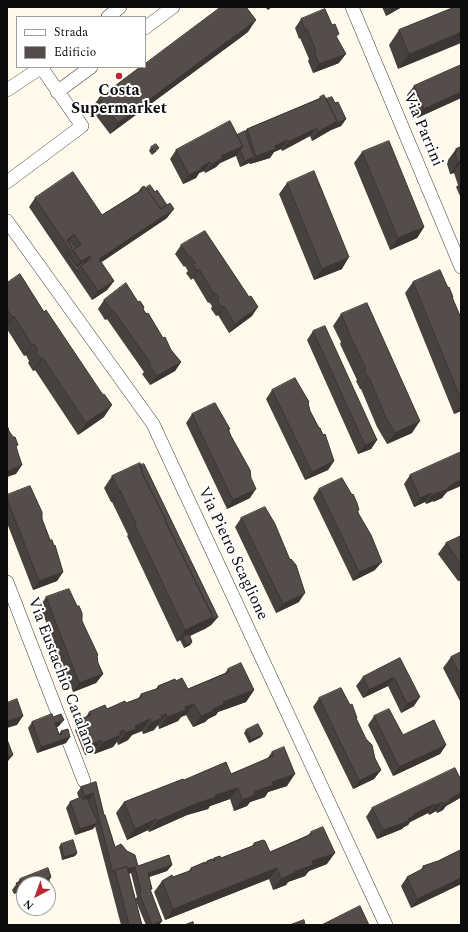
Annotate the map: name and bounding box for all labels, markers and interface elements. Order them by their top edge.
legend [16,16,146,68]
text: Strada [54,23,88,42]
text: Edificio [54,43,96,62]
marker: Costa Supermarket [114,71,124,81]
place label: Costa Supermarket [71,82,167,120]
street label: Via Parrini [398,90,446,170]
street label: Via Pietro Scaglione [193,484,271,624]
street label: Via Eustachio Catalano [22,595,100,757]
north arrow [16,876,56,916]
text: N [19,895,37,914]

